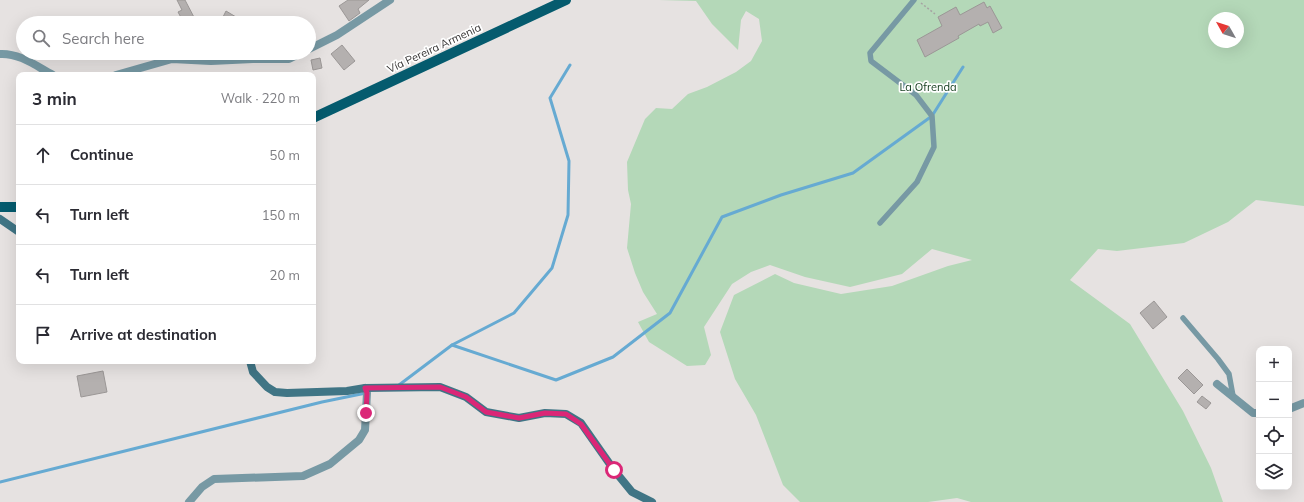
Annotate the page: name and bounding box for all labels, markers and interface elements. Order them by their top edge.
north arrow [1208,12,1244,48]
search box [16,16,316,60]
street label: Vía Pereira Armenia [385,20,483,76]
icon: search [30,27,52,49]
text: Search here [62,29,144,48]
park label: La Ofrenda [899,80,957,94]
text: 3 min [32,88,77,109]
text: Walk · 220 m [221,90,300,106]
icon: ahead [32,144,54,166]
text: Continue [70,145,133,164]
text: 50 m [270,147,300,163]
icon: left [32,204,54,226]
text: Turn left [70,205,129,224]
text: 150 m [262,207,300,223]
icon: left [32,264,54,286]
text: Turn left [70,265,129,284]
text: 20 m [270,267,300,283]
icon: arrive [32,324,54,346]
text: Arrive at destination [70,325,217,344]
map controls [1256,346,1292,490]
button: + [1256,346,1292,382]
button: − [1256,382,1292,418]
route end [357,404,375,422]
button: locate [1256,418,1292,454]
button: layers [1256,454,1292,490]
route start [605,461,623,479]

